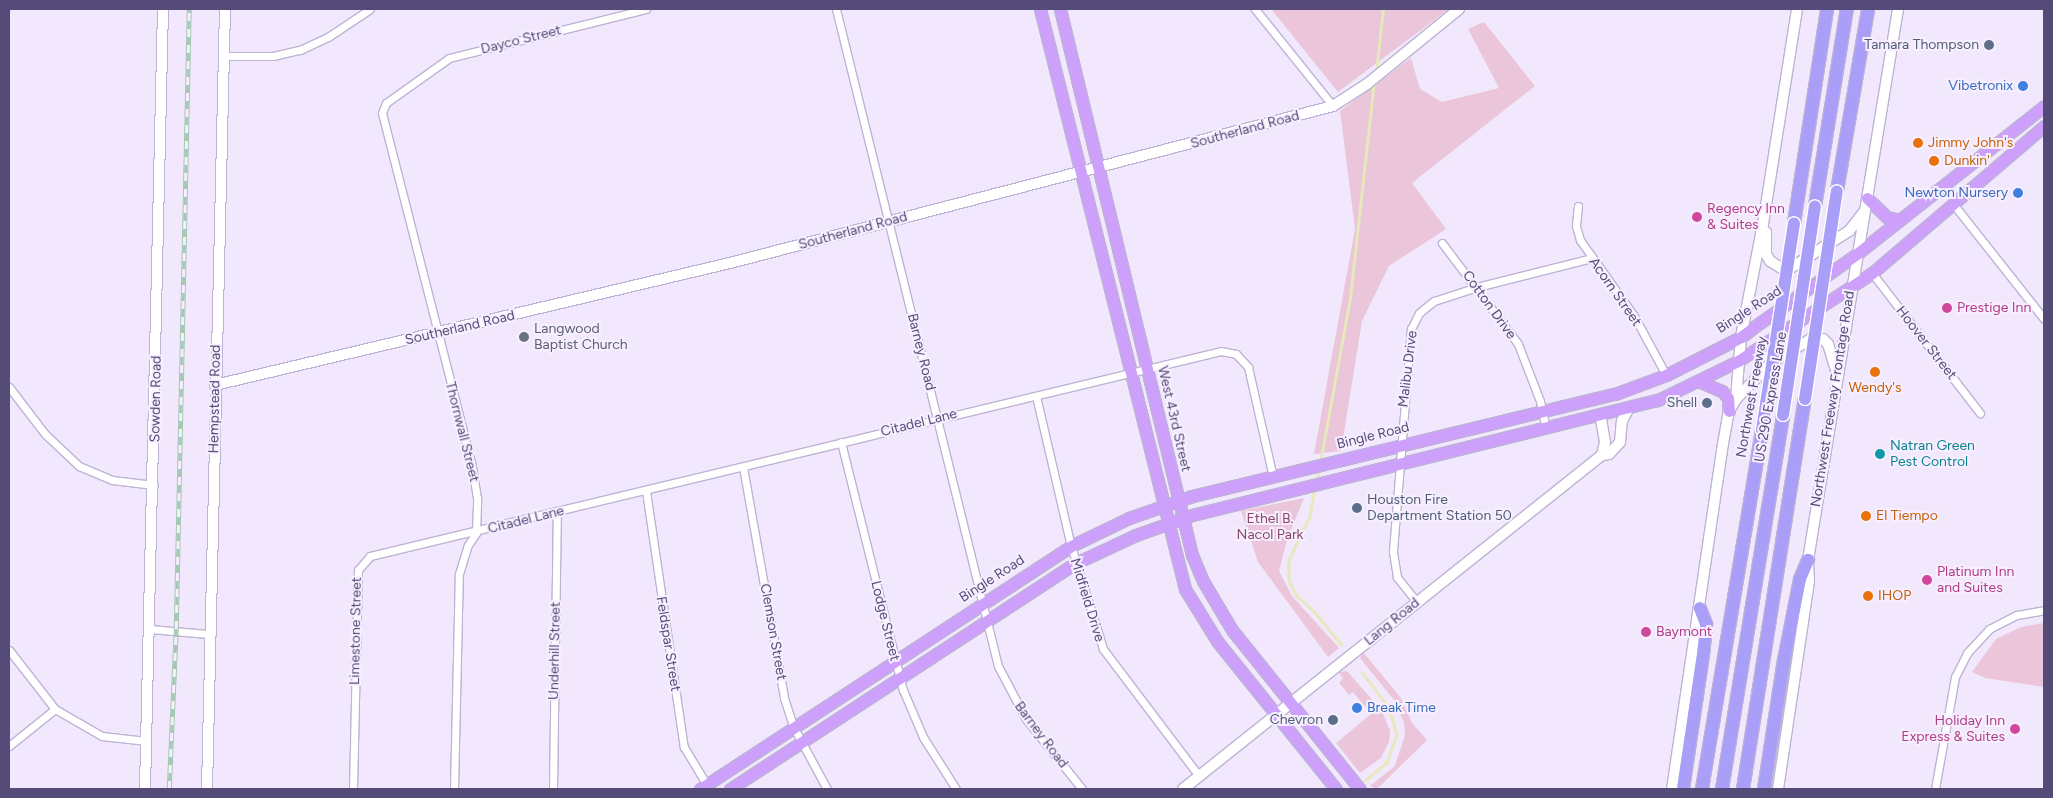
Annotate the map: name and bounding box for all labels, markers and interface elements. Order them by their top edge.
street label: Dayco Street [479,22,563,58]
place label: Tamara Thompson [1864,37,1979,53]
marker: Tamara Thompson [1983,39,1995,51]
place label: Vibetronix [1948,78,2013,94]
marker: Vibetronix [2017,80,2029,92]
street label: Southerland Road [1189,107,1301,153]
place label: Jimmy John's [1928,135,2013,151]
marker: Jimmy John's [1912,137,1924,149]
place label: Dunkin' [1944,153,1990,169]
marker: Dunkin' [1928,155,1940,167]
place label: Newton Nursery [1904,185,2008,201]
marker: Newton Nursery [2012,187,2024,199]
place label: Regency Inn & Suites [1707,201,1785,233]
street label: Southerland Road [797,208,909,254]
marker: Regency Inn & Suites [1691,211,1703,223]
street label: Acorn Street [1585,254,1645,330]
street label: Cotton Drive [1459,267,1519,343]
street label: Bingle Road [1713,283,1785,337]
street label: Northwest Freeway Frontage Road [1808,290,1858,508]
place label: Prestige Inn [1957,300,2031,316]
marker: Prestige Inn [1941,302,1953,314]
street label: Hoover Street [1892,303,1960,383]
street label: Southerland Road [404,307,516,349]
street label: Barney Road [903,312,939,392]
place label: Langwood Baptist Church [534,321,628,354]
street label: Malibu Drive [1395,330,1421,408]
street label: US 290 Express Lane [1751,330,1791,464]
marker: Langwood Baptist Church [518,331,530,343]
street label: Northwest Freeway [1733,335,1771,459]
street label: Hempstead Road [206,344,224,454]
street label: Sowden Road [147,356,165,442]
street label: West 43rd Street [1154,365,1194,473]
marker: Wendy's [1869,366,1881,378]
street label: Thornwall Street [441,380,483,484]
place label: Wendy's [1848,380,1902,396]
place label: Shell [1667,395,1697,411]
marker: Shell [1701,397,1713,409]
street label: Citadel Lane [879,405,959,441]
street label: Bingle Road [1335,419,1411,453]
place label: Natran Green Pest Control [1890,438,1975,471]
marker: Natran Green Pest Control [1874,448,1886,460]
place label: Houston Fire Department Station 50 [1367,492,1512,524]
street label: Citadel Lane [486,502,566,538]
marker: Houston Fire Department Station 50 [1351,502,1363,514]
place label: El Tiempo [1876,508,1938,524]
marker: El Tiempo [1860,510,1872,522]
park label: Ethel B. Nacol Park [1237,511,1303,544]
street label: Bingle Road [956,552,1028,606]
street label: Midfield Drive [1066,556,1108,644]
place label: Platinum Inn and Suites [1937,564,2014,596]
marker: Platinum Inn and Suites [1921,574,1933,586]
street label: Limestone Street [347,577,365,685]
street label: Lodge Street [867,579,903,663]
street label: Clemson Street [756,582,790,682]
place label: IHOP [1878,588,1911,604]
marker: IHOP [1862,590,1874,602]
street label: Feldspar Street [652,595,684,693]
street label: Lang Road [1361,595,1423,649]
street label: Underhill Street [546,602,564,700]
place label: Baymont [1656,624,1712,640]
marker: Baymont [1640,626,1652,638]
street label: Barney Road [1011,699,1071,771]
place label: Break Time [1367,700,1436,716]
marker: Break Time [1351,702,1363,714]
place label: Chevron [1270,712,1323,728]
place label: Holiday Inn Express & Suites [1901,713,2005,746]
marker: Chevron [1327,714,1339,726]
marker: Holiday Inn Express & Suites [2009,723,2021,735]

